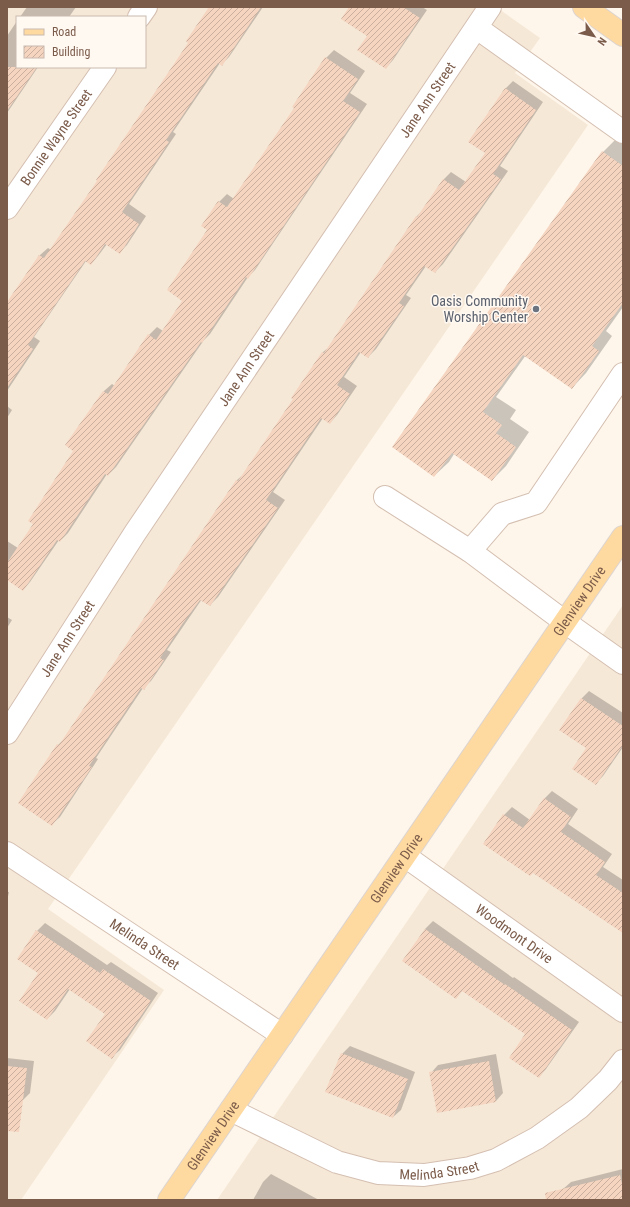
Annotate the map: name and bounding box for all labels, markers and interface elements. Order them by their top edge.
legend [16,16,146,68]
north arrow [574,16,614,56]
text: Road [52,25,76,39]
text: N [594,35,609,48]
text: Building [52,45,90,59]
street label: Jane Ann Street [396,59,459,141]
street label: Bonnie Wayne Street [17,86,95,189]
place label: Oasis Community Worship Center [431,293,528,325]
marker: Oasis Community Worship Center [531,304,541,314]
street label: Jane Ann Street [215,328,277,409]
street label: Glenview Drive [550,563,609,639]
street label: Jane Ann Street [37,597,98,680]
street label: Glenview Drive [367,830,426,906]
street label: Woodmont Drive [472,901,556,967]
street label: Melinda Street [107,915,182,973]
street label: Glenview Drive [184,1097,243,1174]
street label: Melinda Street [399,1158,481,1183]

